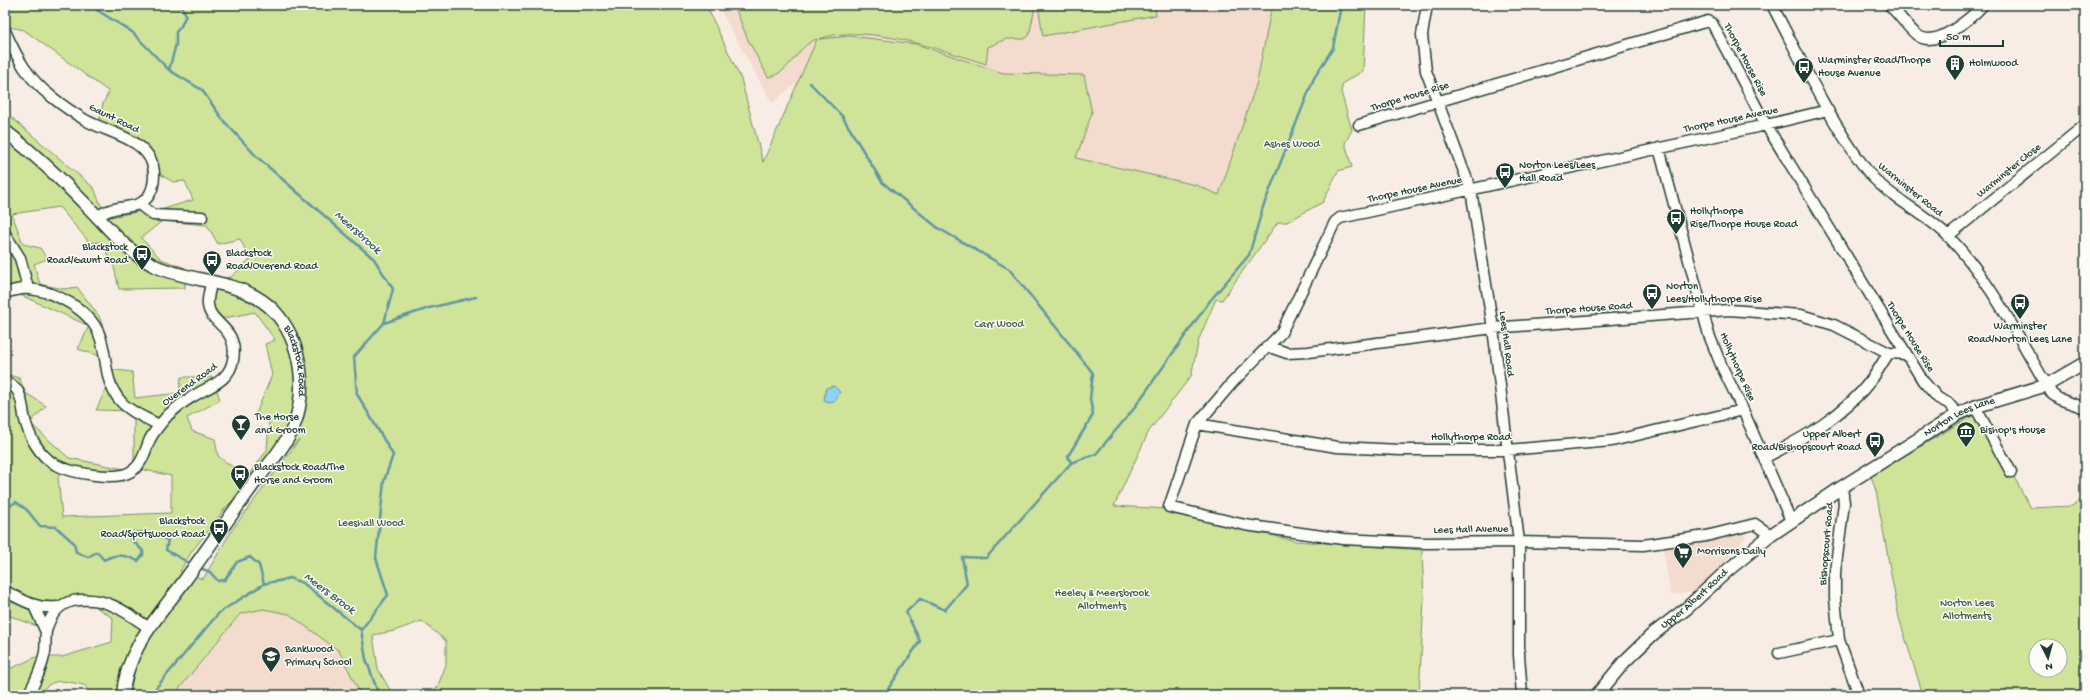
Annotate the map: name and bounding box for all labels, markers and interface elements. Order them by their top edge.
street label: Thorpe House Rise [1720,21,1769,99]
scale bar [1940,22,2003,48]
text: 50 m [1946,31,1971,45]
building icon: Holmwood [1944,53,1966,81]
place label: Warminster Road/Thorpe House Avenue [1818,55,1931,80]
bus stop icon: Warminster Road/Thorpe House Avenue [1793,56,1815,84]
place label: Holmwood [1969,58,2019,70]
street label: Thorpe House Rise [1369,79,1451,115]
street label: Gaunt Road [87,102,143,137]
street label: Thorpe House Avenue [1682,104,1780,136]
park label: Ashes Wood [1264,139,1322,151]
street label: Warminster Close [1974,141,2044,201]
place label: Norton Lees/Lees Hall Road [1519,160,1596,185]
street label: Warminster Road [1875,160,1946,221]
bus stop icon: Norton Lees/Lees Hall Road [1494,161,1516,189]
street label: Thorpe House Avenue [1366,174,1464,206]
place label: Hollythorpe Rise/Thorpe House Road [1690,206,1799,231]
bus stop icon: Hollythorpe Rise/Thorpe House Road [1665,207,1687,235]
water label: Meersbrook [331,208,384,259]
place label: Blackstock Road/Gaunt Road [47,242,130,267]
bus stop icon: Blackstock Road/Gaunt Road [131,243,153,271]
place label: Blackstock Road/Overend Road [225,248,319,273]
bus stop icon: Blackstock Road/Overend Road [201,249,223,277]
place label: Norton Lees/Hollythorpe Rise [1666,281,1762,306]
bus stop icon: Norton Lees/Hollythorpe Rise [1641,282,1663,310]
bus stop icon: Warminster Road/Norton Lees Lane [2009,292,2031,320]
street label: Thorpe House Rise [1883,299,1937,375]
street label: Thorpe House Road [1544,300,1634,318]
street label: Lees Hall Road [1496,311,1516,379]
park label: Carr Wood [974,319,1025,331]
place label: Warminster Road/Norton Lees Lane [1968,321,2073,346]
street label: Blackstock Road [280,323,307,398]
street label: Hollythorpe Rise [1717,331,1758,403]
street label: Overend Road [160,360,221,409]
street label: Norton Lees Lane [1922,395,1997,440]
place label: The Horse and Groom [254,412,306,437]
bar icon: The Horse and Groom [230,413,252,441]
museum icon: Bishop's House [1955,420,1977,448]
place label: Bishop's House [1979,425,2046,437]
place label: Upper Albert Road/Bishopscourt Road [1752,429,1863,454]
bus stop icon: Upper Albert Road/Bishopscourt Road [1864,430,1886,458]
street label: Hollythorpe Road [1431,432,1513,444]
place label: Blackstock Road/The Horse and Groom [253,462,345,487]
bus stop icon: Blackstock Road/The Horse and Groom [229,463,251,491]
street label: Bishopscourt Road [1817,501,1837,587]
place label: Blackstock Road/Spotswood Road [101,516,207,541]
bus stop icon: Blackstock Road/Spotswood Road [208,517,230,545]
park label: Leeshall Wood [338,518,406,530]
street label: Lees Hall Avenue [1433,523,1509,537]
supermarket icon: Morrisons Daily [1672,541,1694,569]
place label: Morrisons Daily [1697,546,1766,558]
street label: Upper Albert Road [1659,566,1732,632]
water label: Meers Brook [301,570,359,619]
park label: Heeley & Meersbrook Allotments [1055,588,1150,613]
park label: Norton Lees Allotments [1940,598,1995,623]
north arrow [2028,638,2068,678]
place label: Bankwood Primary School [284,644,352,669]
school or university icon: Bankwood Primary School [260,645,282,673]
text: N [2045,660,2053,672]

